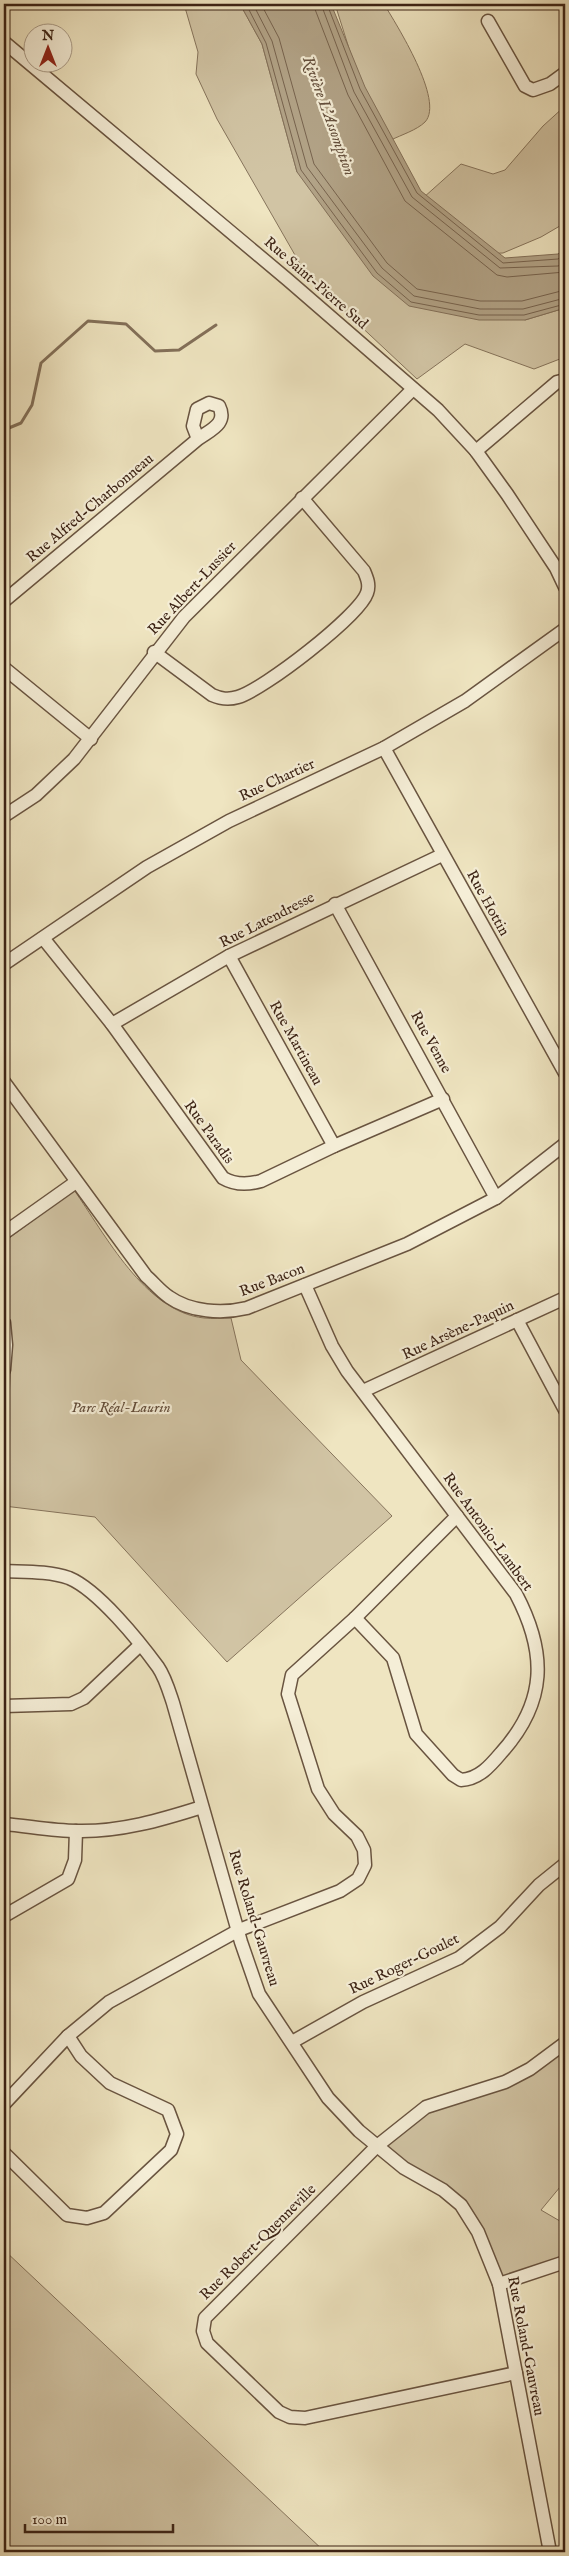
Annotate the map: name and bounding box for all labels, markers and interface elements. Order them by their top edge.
north arrow [22,22,72,72]
text: N [41,27,54,45]
water label: Rivière L'Assomption [297,53,359,179]
street label: Rue Saint-Pierre Sud [260,233,373,334]
street label: Rue Alfred-Charbonneau [23,449,158,567]
street label: Rue Albert-Lussier [144,537,241,639]
street label: Rue Chartier [236,754,318,806]
street label: Rue Hottin [462,867,514,939]
street label: Rue Latendresse [216,888,318,952]
street label: Rue Martineau [265,997,327,1089]
street label: Rue Venne [406,1008,456,1076]
street label: Rue Paradis [180,1097,238,1167]
street label: Rue Bacon [237,1259,307,1301]
street label: Rue Arsène-Paquin [399,1296,517,1364]
park label: Parc Réal-Laurin [71,1398,171,1417]
street label: Rue Antonio-Lambert [439,1469,537,1595]
street label: Rue Roland-Gauvreau [224,1847,284,1989]
street label: Rue Roger-Goulet [346,1929,462,1999]
street label: Rue Robert-Quenneville [196,2180,320,2304]
street label: Rue Roland-Gauvreau [503,2275,549,2418]
scale bar [25,2501,172,2533]
text: 100 m [32,2510,68,2529]

